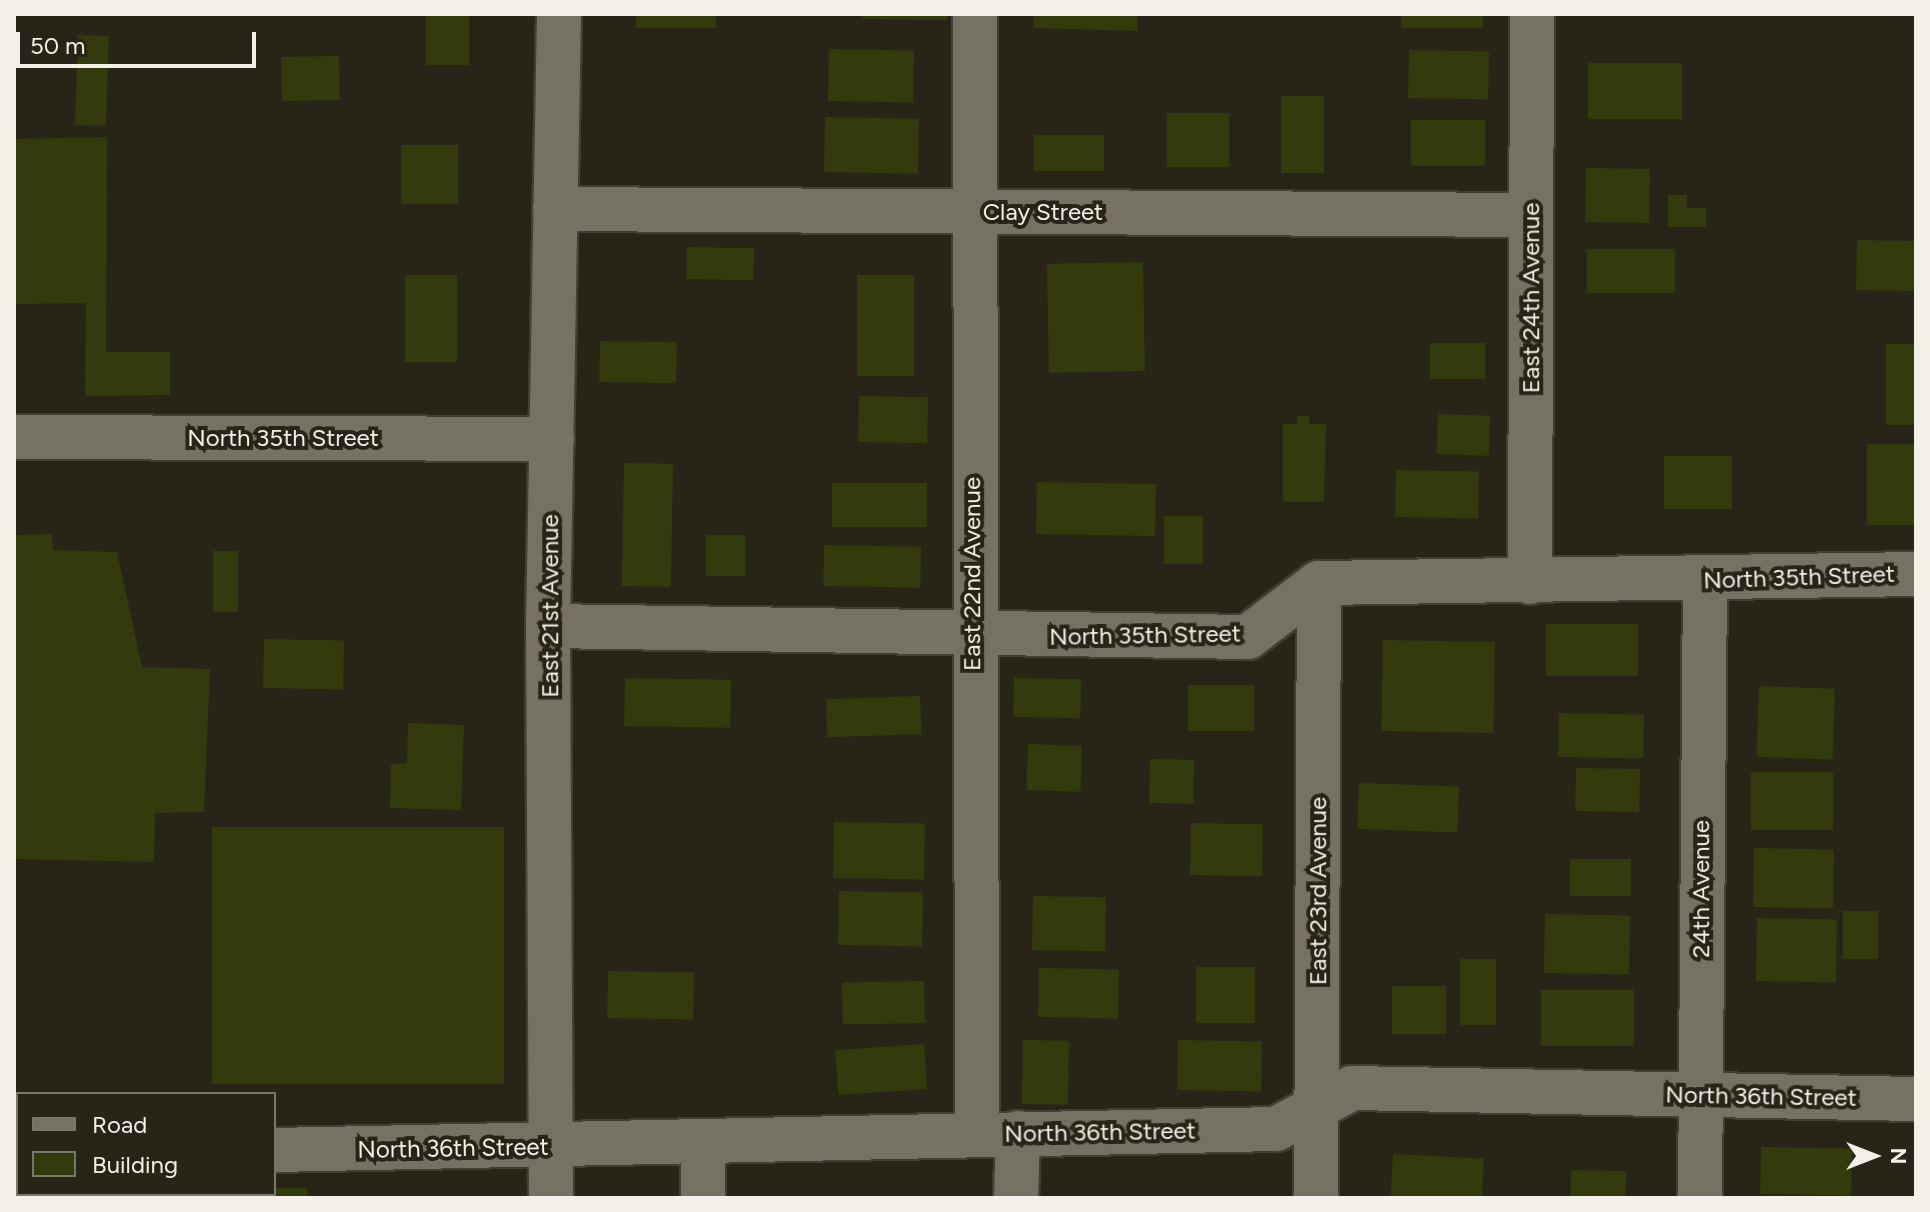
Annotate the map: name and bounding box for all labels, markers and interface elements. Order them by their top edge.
scale bar [20,16,260,66]
text: 50 m [30,31,86,60]
street label: Clay Street [983,198,1103,226]
street label: East 24th Avenue [1517,203,1545,393]
street label: North 35th Street [187,424,379,452]
street label: East 22nd Avenue [958,477,986,671]
street label: East 21st Avenue [536,514,564,698]
street label: North 35th Street [1703,559,1895,595]
street label: North 35th Street [1049,619,1241,651]
street label: East 23rd Avenue [1304,797,1332,985]
street label: 24th Avenue [1687,820,1715,958]
street label: North 36th Street [1665,1080,1857,1112]
legend [16,1092,276,1196]
text: Road [92,1110,147,1139]
street label: North 36th Street [1004,1116,1196,1148]
north arrow [1834,1116,1914,1196]
street label: North 36th Street [357,1132,549,1164]
text: N [1885,1147,1912,1165]
text: Building [92,1150,178,1179]

